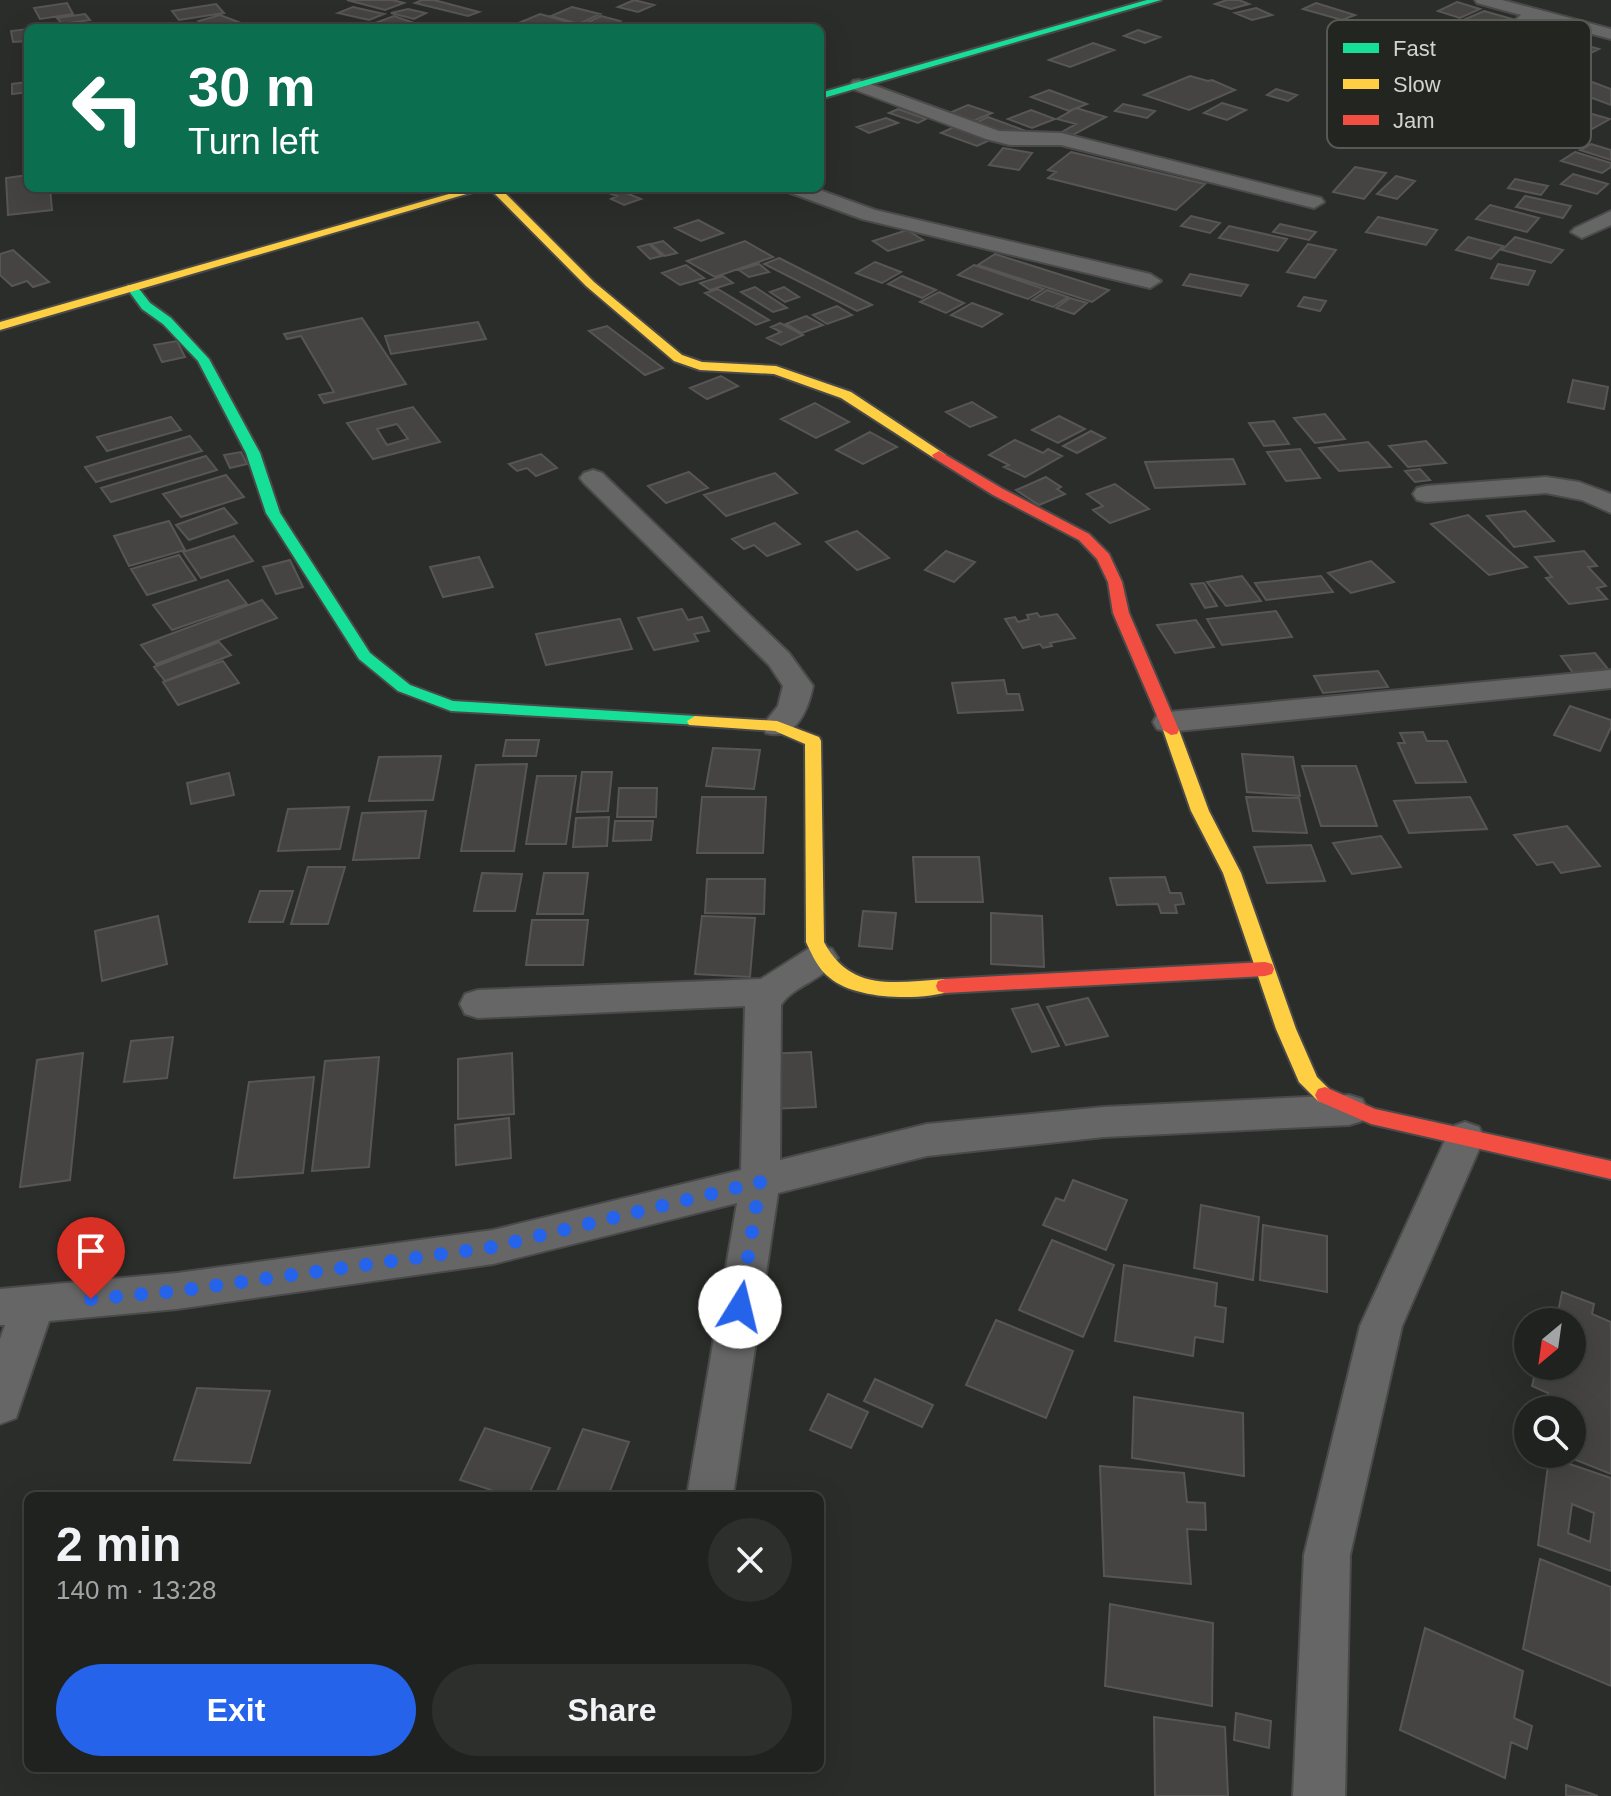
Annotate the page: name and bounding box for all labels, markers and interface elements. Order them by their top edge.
legend [1327,20,1591,148]
text: Fast [1393,36,1436,61]
text: 30 m [188,55,316,118]
icon: left [56,56,160,160]
text: Slow [1393,72,1441,97]
text: Jam [1393,108,1435,133]
text: Turn left [188,121,319,162]
pin [57,1217,125,1299]
icon: arrive [69,1229,113,1273]
position arrow [698,1265,782,1349]
north arrow [1514,1308,1586,1380]
map controls [1514,1308,1586,1468]
button: search [1514,1396,1586,1468]
text: 2 min [56,1518,181,1571]
button: close [708,1518,792,1602]
text: 140 m · 13:28 [56,1575,216,1605]
button: Exit [56,1664,416,1756]
button: Share [432,1664,792,1756]

